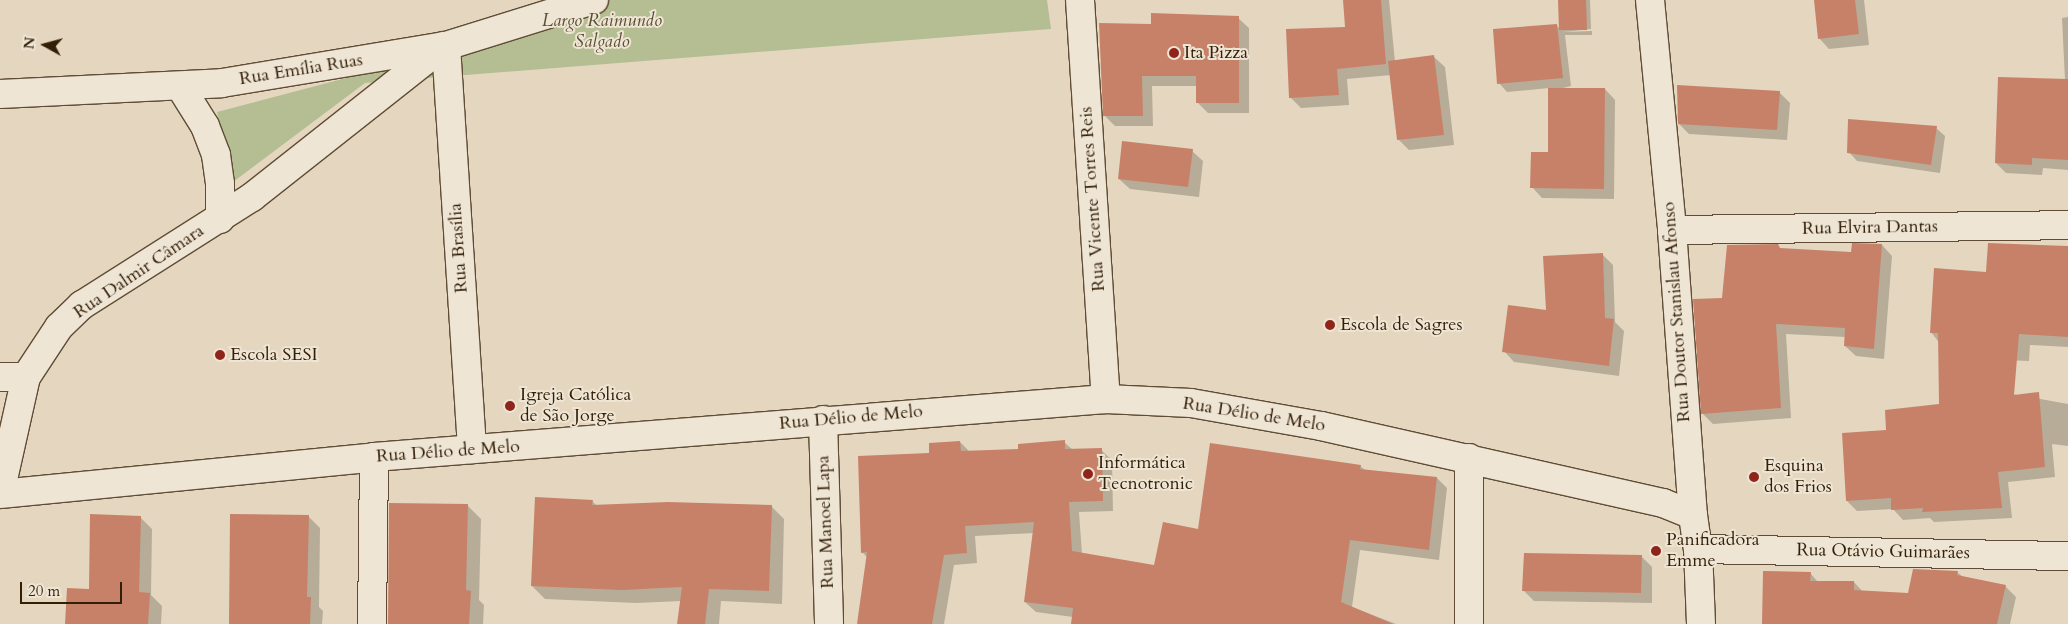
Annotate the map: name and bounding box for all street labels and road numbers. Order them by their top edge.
street label: Rua Emília Ruas [238,50,364,90]
street label: Rua Vicente Torres Reis [1076,106,1110,292]
street label: Rua Doutor Stanislau Afonso [1659,201,1695,423]
street label: Rua Brasília [445,202,473,294]
street label: Rua Elvira Dantas [1802,216,1938,240]
street label: Rua Dalmir Câmara [70,220,208,324]
street label: Rua Délio de Melo [1181,393,1327,437]
street label: Rua Délio de Melo [778,401,924,435]
street label: Rua Délio de Melo [375,436,521,468]
street label: Rua Manoel Lapa [813,455,839,589]
street label: Rua Otávio Guimarães [1796,540,1970,564]

